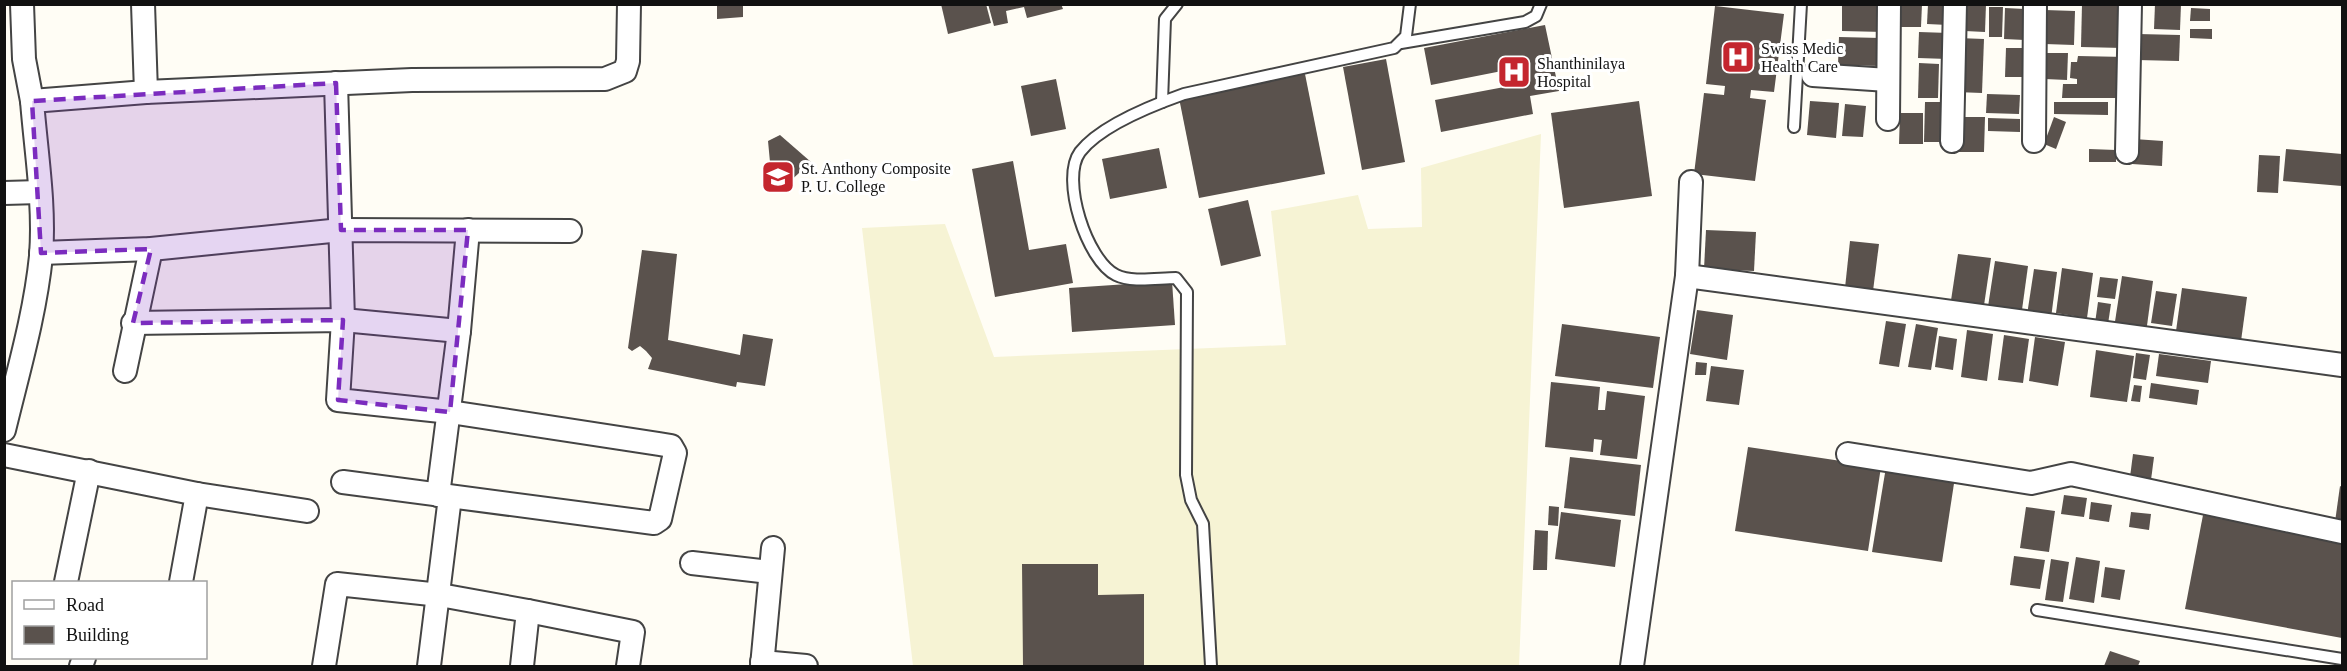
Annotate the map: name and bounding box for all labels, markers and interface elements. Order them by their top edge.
hospital icon: Swiss Medic Health Care [1720,39,1756,75]
place label: Swiss Medic Health Care [1761,40,1843,75]
hospital icon: Shanthinilaya Hospital [1496,54,1532,90]
place label: Shanthinilaya Hospital [1537,55,1625,91]
school or university icon: St. Anthony Composite P. U. College [760,159,796,195]
place label: St. Anthony Composite P. U. College [801,160,951,196]
legend [12,581,207,659]
text: Road [66,595,104,615]
text: Building [66,625,129,645]

